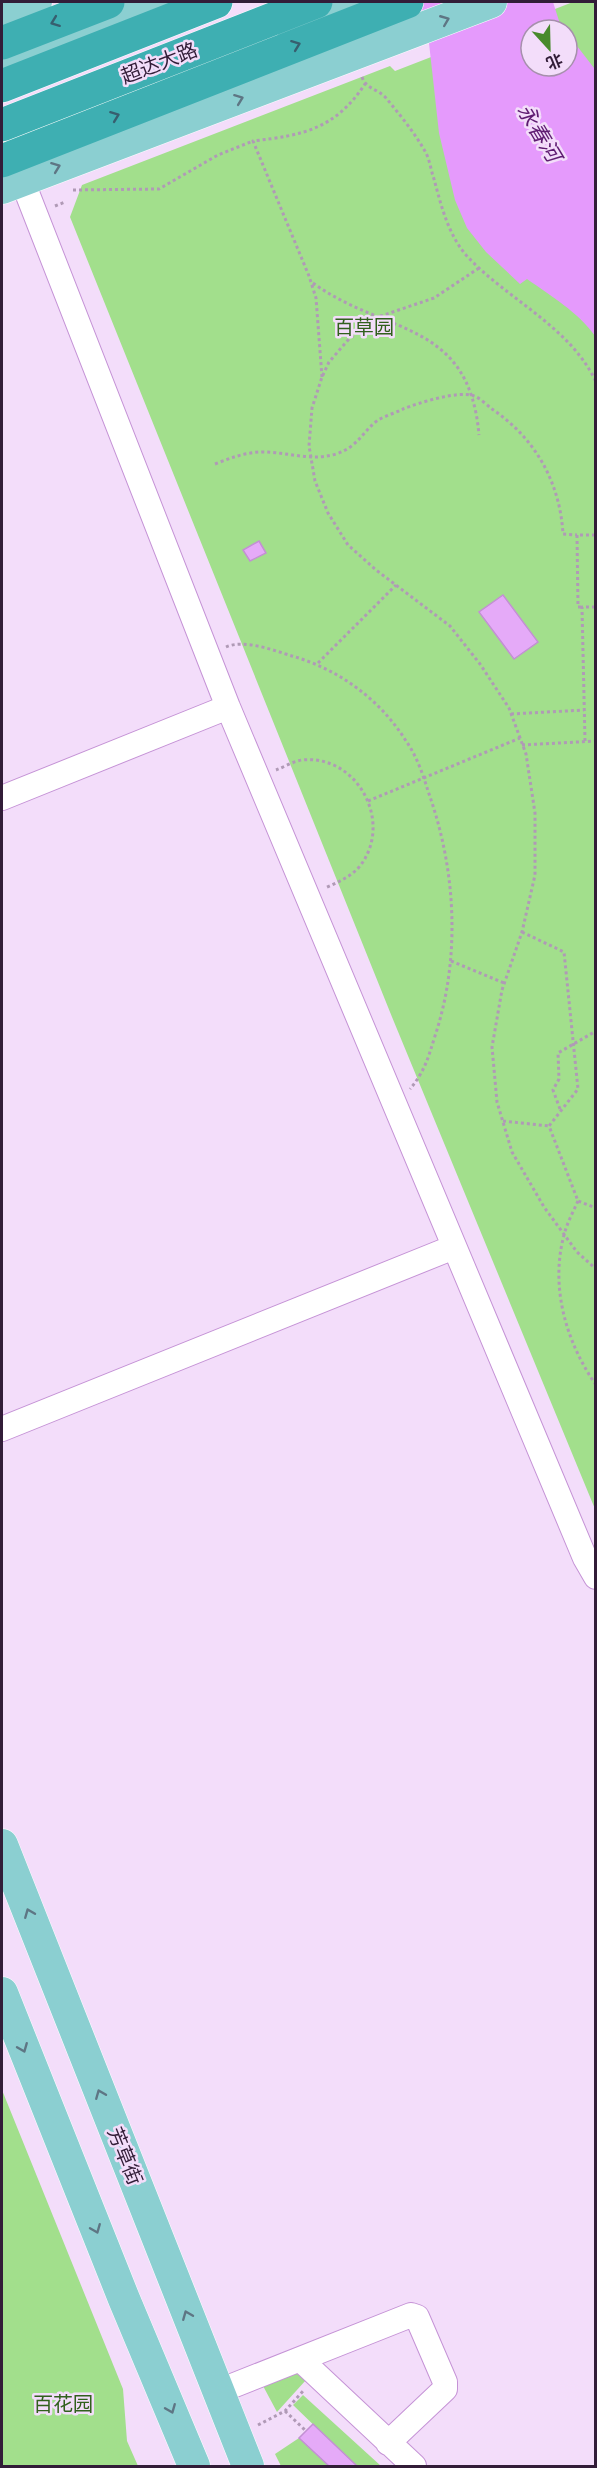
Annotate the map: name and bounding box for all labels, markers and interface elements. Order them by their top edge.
one-way arrow [440,14,450,27]
one-way arrow [50,15,60,28]
north arrow [519,18,579,78]
street label: 超达大路 [118,38,201,89]
one-way arrow [290,40,301,52]
text: 北 [543,50,565,73]
one-way arrow [233,93,243,106]
water label: 永春河 [512,100,568,170]
one-way arrow [108,111,119,123]
one-way arrow [50,162,61,175]
park label: 百草园 [334,316,394,339]
one-way arrow [23,1908,36,1919]
one-way arrow [16,2041,28,2052]
one-way arrow [95,2089,107,2100]
street label: 芳草街 [103,2124,146,2188]
one-way arrow [89,2222,101,2233]
one-way arrow [182,2310,195,2320]
park label: 百花园 [33,2393,93,2416]
one-way arrow [164,2403,176,2414]

